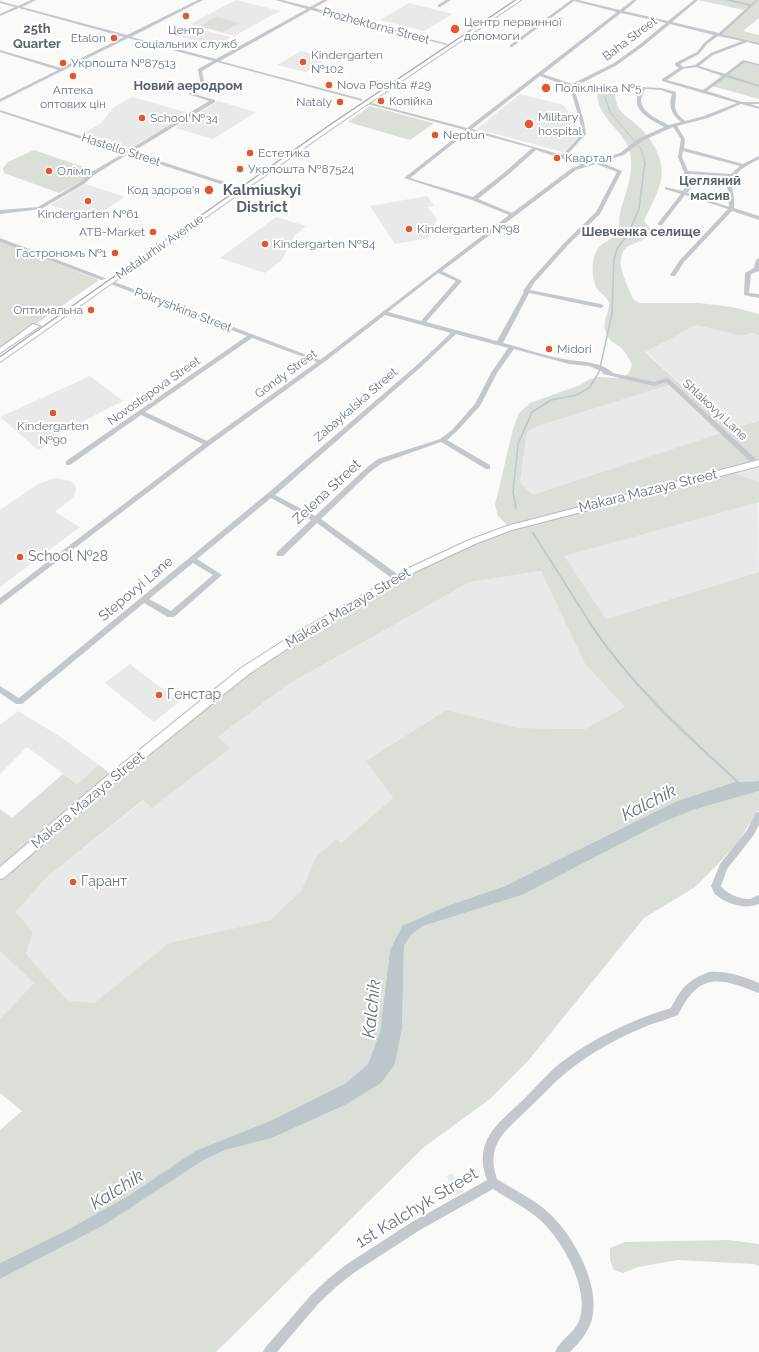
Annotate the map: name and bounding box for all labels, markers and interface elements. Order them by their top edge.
street label: Prozhektorna Street [321,5,431,47]
marker: Центр соціальних служб [181,11,191,21]
street label: Baha Street [600,14,660,64]
place label: Центр первинної допомоги [464,15,562,43]
district label: 25th Quarter [13,21,61,52]
place label: Центр соціальних служб [135,23,237,51]
marker: Центр первинної допомоги [449,23,461,35]
place label: Etalon [71,31,106,45]
marker: Etalon [109,33,119,43]
place label: Kindergarten №102 [311,48,383,76]
place label: Укрпошта №87513 [71,56,176,70]
marker: Kindergarten №102 [298,57,308,67]
marker: Укрпошта №87513 [58,58,68,68]
marker: Аптека оптових цін [68,71,78,81]
district label: Новий аеродром [133,78,243,94]
place label: Nova Poshta #29 [337,78,431,92]
marker: Nova Poshta #29 [324,80,334,90]
place label: Поліклініка №5 [555,81,641,95]
marker: Поліклініка №5 [540,82,552,94]
place label: Аптека оптових цін [40,83,106,111]
place label: Копійка [389,94,433,108]
place label: Nataly [296,95,332,109]
marker: Копійка [376,96,386,106]
marker: Nataly [335,97,345,107]
place label: Military hospital [538,110,582,138]
place label: School №34 [150,111,218,125]
marker: School №34 [137,113,147,123]
marker: Military hospital [523,118,535,130]
place label: Neptun [443,128,485,142]
street label: Hastello Street [80,130,162,170]
marker: Neptun [430,130,440,140]
place label: Естетика [258,146,310,160]
marker: Естетика [245,148,255,158]
place label: Квартал [565,151,612,165]
marker: Квартал [552,153,562,163]
place label: Укрпошта №87524 [248,162,354,176]
place label: Олімп [57,164,91,178]
marker: Укрпошта №87524 [235,164,245,174]
marker: Олімп [44,166,54,176]
district label: Цегляний масив [679,173,741,204]
district label: Kalmiuskyi District [223,181,301,216]
place label: Код здоров'я [127,183,200,197]
marker: Код здоров'я [203,184,215,196]
marker: Kindergarten №61 [83,196,93,206]
place label: Kindergarten №61 [37,207,139,221]
street label: Metalurhiv Avenue [113,211,207,283]
place label: Kindergarten №98 [417,222,520,236]
marker: Kindergarten №98 [404,224,414,234]
district label: Шевченка селище [582,224,700,240]
place label: ATB-Market [79,225,145,239]
marker: ATB-Market [148,227,158,237]
place label: Kindergarten №84 [273,237,375,251]
marker: Kindergarten №84 [260,239,270,249]
place label: Гастрономъ №1 [16,246,107,260]
marker: Гастрономъ №1 [110,248,120,258]
street label: Pokryshkina Street [132,285,234,335]
place label: Оптимальна [13,303,83,317]
marker: Оптимальна [86,305,96,315]
place label: Midori [557,342,592,356]
marker: Midori [544,344,554,354]
street label: Gondy Street [252,347,320,401]
street label: Novostepova Street [105,354,203,428]
street label: Zabaykalska Street [311,365,401,445]
street label: Shlakovyi Lane [680,376,750,444]
marker: Kindergarten №90 [48,408,58,418]
place label: Kindergarten №90 [17,419,89,447]
street label: Zelena Street [289,456,365,528]
street label: Makara Mazaya Street [577,466,719,516]
place label: School №28 [28,549,108,565]
marker: School №28 [15,552,25,562]
street label: Stepovyi Lane [95,553,177,625]
street label: Makara Mazaya Street [283,564,413,652]
place label: Генстар [167,687,221,703]
marker: Генстар [154,690,164,700]
street label: Makara Mazaya Street [28,748,148,852]
water label: Kalchik [618,780,680,826]
place label: Гарант [81,874,127,890]
marker: Гарант [68,877,78,887]
water label: Kalchik [358,979,386,1039]
street label: 1st Kalchyk Street [352,1163,482,1253]
water label: Kalchik [86,1165,148,1215]

